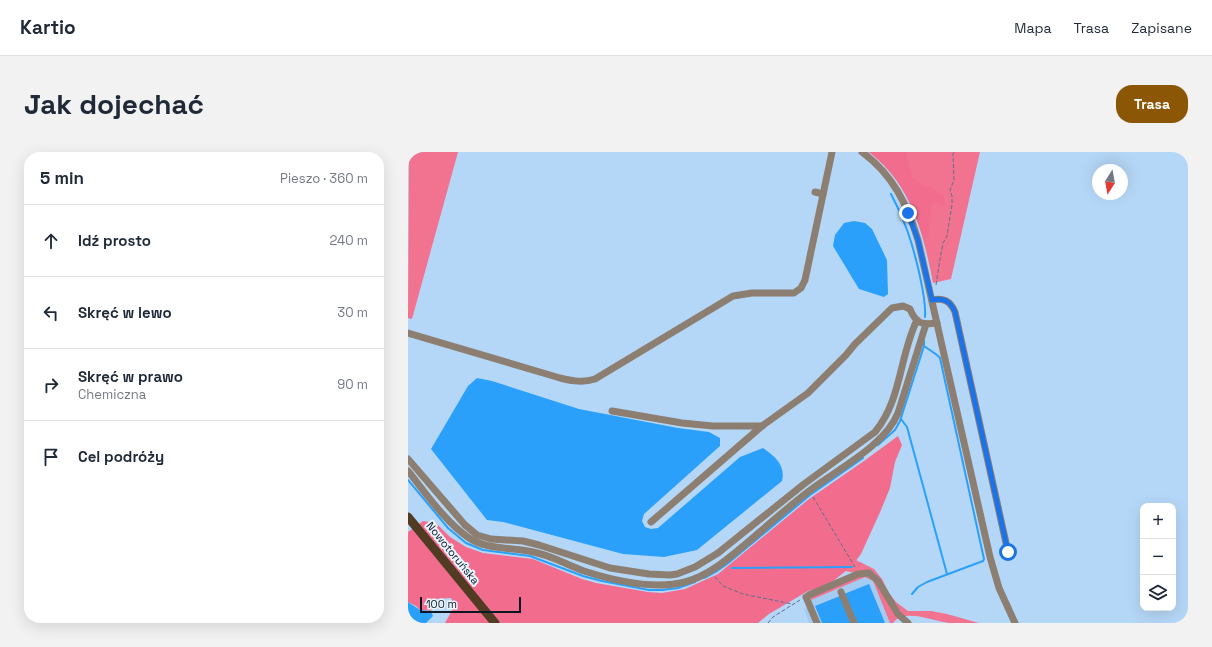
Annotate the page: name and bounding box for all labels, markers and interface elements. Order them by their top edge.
text: Kartio [20,15,76,40]
text: Mapa [1014,19,1052,37]
text: Trasa [1074,19,1109,37]
text: Zapisane [1131,19,1192,37]
button: Trasa [1116,85,1188,123]
text: Jak dojechać [24,86,204,122]
north arrow [1092,164,1128,200]
text: 5 min [40,167,84,189]
text: Pieszo · 360 m [280,170,368,187]
route end [899,204,917,222]
icon: ahead [40,230,62,252]
text: Idź prosto [78,231,151,250]
text: 240 m [330,232,368,249]
icon: left [40,302,62,324]
text: Skręć w lewo [78,303,172,322]
text: 30 m [337,304,368,321]
text: Skręć w prawo [78,367,183,386]
icon: right [40,374,62,396]
text: 90 m [337,376,368,393]
text: Chemiczna [78,386,146,403]
icon: arrive [40,446,62,468]
text: Cel podróży [78,447,164,466]
map controls [1140,503,1176,611]
button: + [1140,503,1176,539]
street label: Nowotoruńska [423,519,483,588]
button: − [1140,539,1176,575]
route start [999,543,1017,561]
button: layers [1140,575,1176,611]
scale bar [420,595,521,614]
text: 100 m [426,597,457,611]

